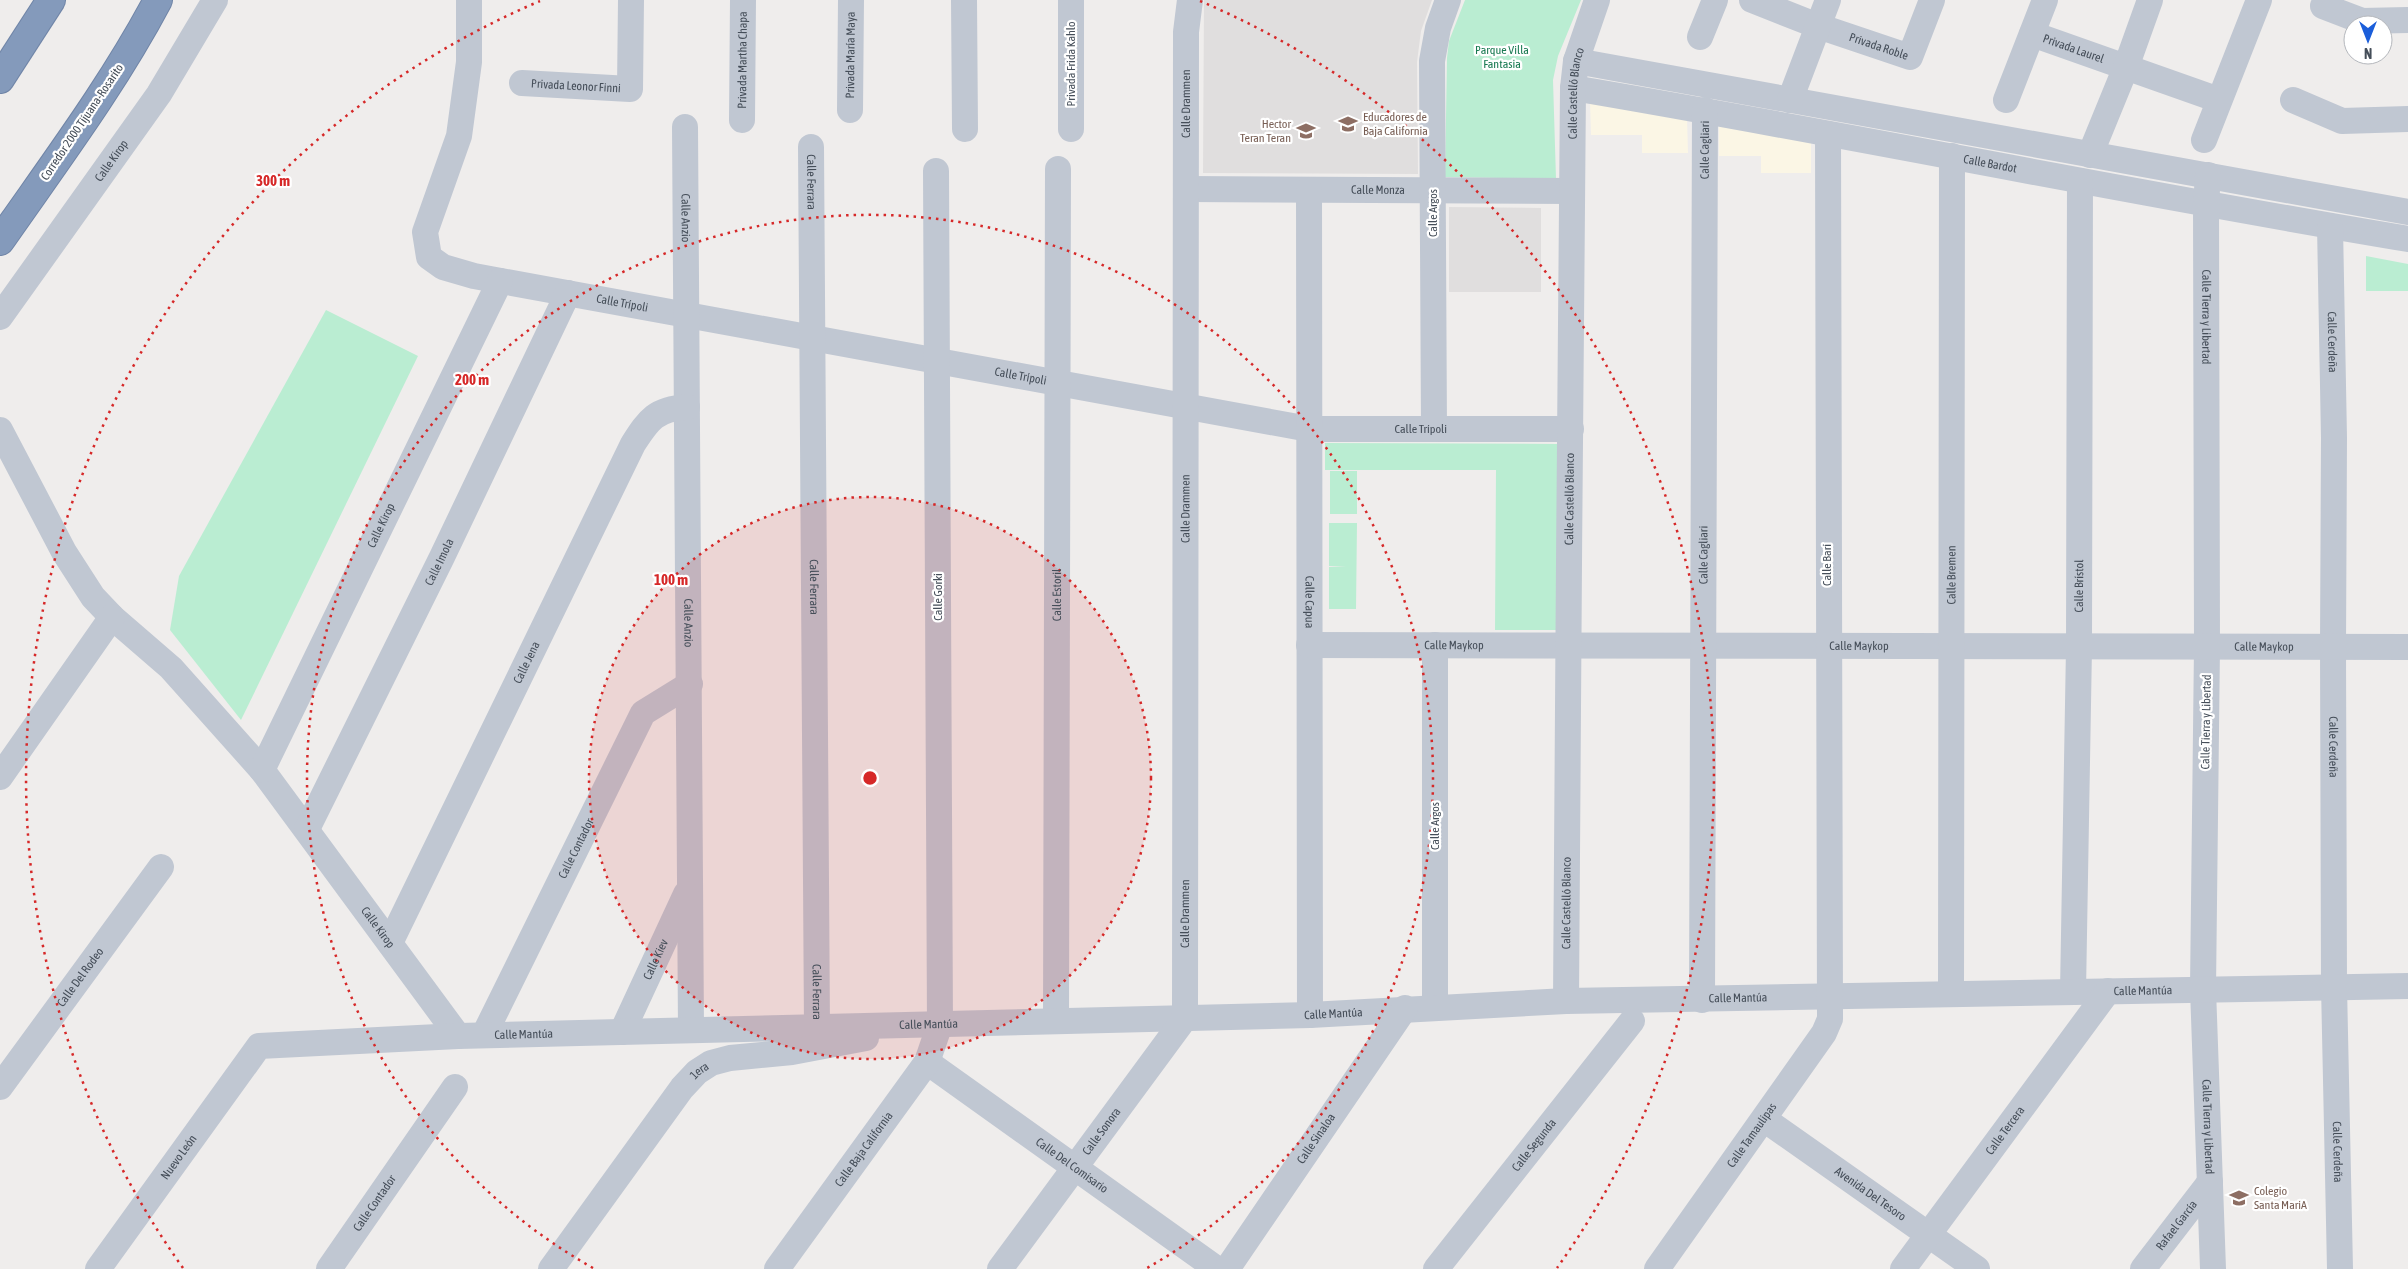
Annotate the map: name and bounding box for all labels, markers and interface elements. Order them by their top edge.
street label: Privada Martha Chapa [735,11,750,109]
street label: Privada María Maya [843,12,858,98]
north arrow [2343,15,2393,65]
street label: Privada Frida Kahlo [1064,21,1078,107]
street label: Privada Roble [1847,30,1910,63]
street label: Privada Laurel [2041,31,2107,66]
park label: Parque Villa Fantasia [1475,43,1529,71]
street label: Calle Castelló Blanco [1566,45,1587,139]
text: N [2364,45,2372,61]
street label: Corredor 2000 Tijuana-Rosarito [38,61,126,183]
street label: Calle Drammen [1179,70,1193,138]
street label: Privada Leonor Finni [531,77,621,95]
place label: Educadores de Baja California [1363,110,1428,138]
school or university icon: Educadores de Baja California [1337,113,1359,135]
place label: Hector Teran Teran [1240,117,1291,145]
school or university icon: Hector Teran Teran [1295,120,1317,142]
street label: Calle Cagliari [1698,121,1712,179]
street label: Calle Kirop [92,137,131,184]
street label: Calle Bardot [1962,152,2019,176]
street label: Calle Ferrara [804,154,818,210]
text: 300 m [256,172,290,189]
street label: Calle Monza [1351,183,1405,197]
street label: Calle Argos [1426,189,1440,237]
street label: Calle Anzio [678,194,693,243]
street label: Calle Tierra y Libertad [2199,269,2213,364]
street label: Calle Trípoli [595,292,649,315]
street label: Calle Cerdeña [2325,311,2340,373]
street label: Calle Trípoli [993,365,1048,388]
text: 200 m [455,371,489,388]
street label: Calle Trípoli [1395,422,1447,436]
street label: Calle Castelló Blanco [1562,452,1577,545]
street label: Calle Drammen [1178,475,1193,543]
street label: Calle Kirop [364,501,398,550]
street label: Calle Cagliari [1696,526,1711,584]
street label: Calle Imola [422,536,457,588]
street label: Calle Barí [1820,544,1834,586]
street label: Calle Bremen [1944,545,1959,605]
street label: Calle Ferrara [807,559,821,615]
street label: Calle Brístol [2072,559,2086,612]
street label: Calle Estoril [1050,568,1064,621]
text: 100 m [654,571,688,588]
street label: Calle Gorki [931,573,945,621]
street label: Calle Capua [1302,576,1317,628]
street label: Calle Anzio [681,599,695,648]
street label: Calle Maykop [1424,638,1484,652]
street label: Calle Jena [510,639,543,686]
street label: Calle Maykop [1829,639,1889,653]
street label: Calle Maykop [2234,640,2294,654]
street label: Calle Tierra y Libertad [2198,674,2214,770]
street label: Calle Cerdeña [2326,716,2340,778]
centre of rings [861,769,879,787]
street label: Calle Argos [1428,802,1442,850]
street label: Calle Contador [555,816,597,881]
street label: Calle Castelló Blanco [1559,856,1574,949]
street label: Calle Drammen [1178,880,1192,948]
street label: Calle Kirop [358,904,398,951]
street label: Calle Kiev [640,937,671,982]
street label: Calle Del Rodeo [54,945,107,1010]
street label: Calle Ferrara [810,964,824,1020]
street label: Calle Mantúa [2114,983,2172,998]
street label: Calle Mantúa [1709,990,1767,1005]
street label: Calle Mantúa [1304,1005,1363,1022]
street label: Calle Mantúa [899,1017,958,1032]
street label: Calle Mantúa [494,1027,553,1042]
street label: 1era [687,1059,711,1082]
street label: Calle Tierra y Libertad [2199,1079,2217,1175]
street label: Calle Tamaulipas [1724,1100,1779,1170]
street label: Calle Tercera [1983,1104,2028,1158]
street label: Calle Sonora [1079,1105,1124,1158]
street label: Calle Baja California [832,1109,896,1189]
street label: Calle Sinaloa [1294,1111,1338,1166]
street label: Calle Segunda [1509,1116,1559,1174]
street label: Calle Cerdeña [2330,1121,2345,1183]
street label: Nuevo León [158,1132,200,1182]
street label: Calle Del Comisario [1033,1135,1111,1196]
street label: Avenida Del Tesoro [1832,1164,1909,1224]
street label: Calle Contador [350,1172,399,1234]
place label: Colegio Santa MariA [2254,1184,2307,1212]
school or university icon: Colegio Santa MariA [2228,1187,2250,1209]
street label: Rafael García [2153,1198,2200,1253]

